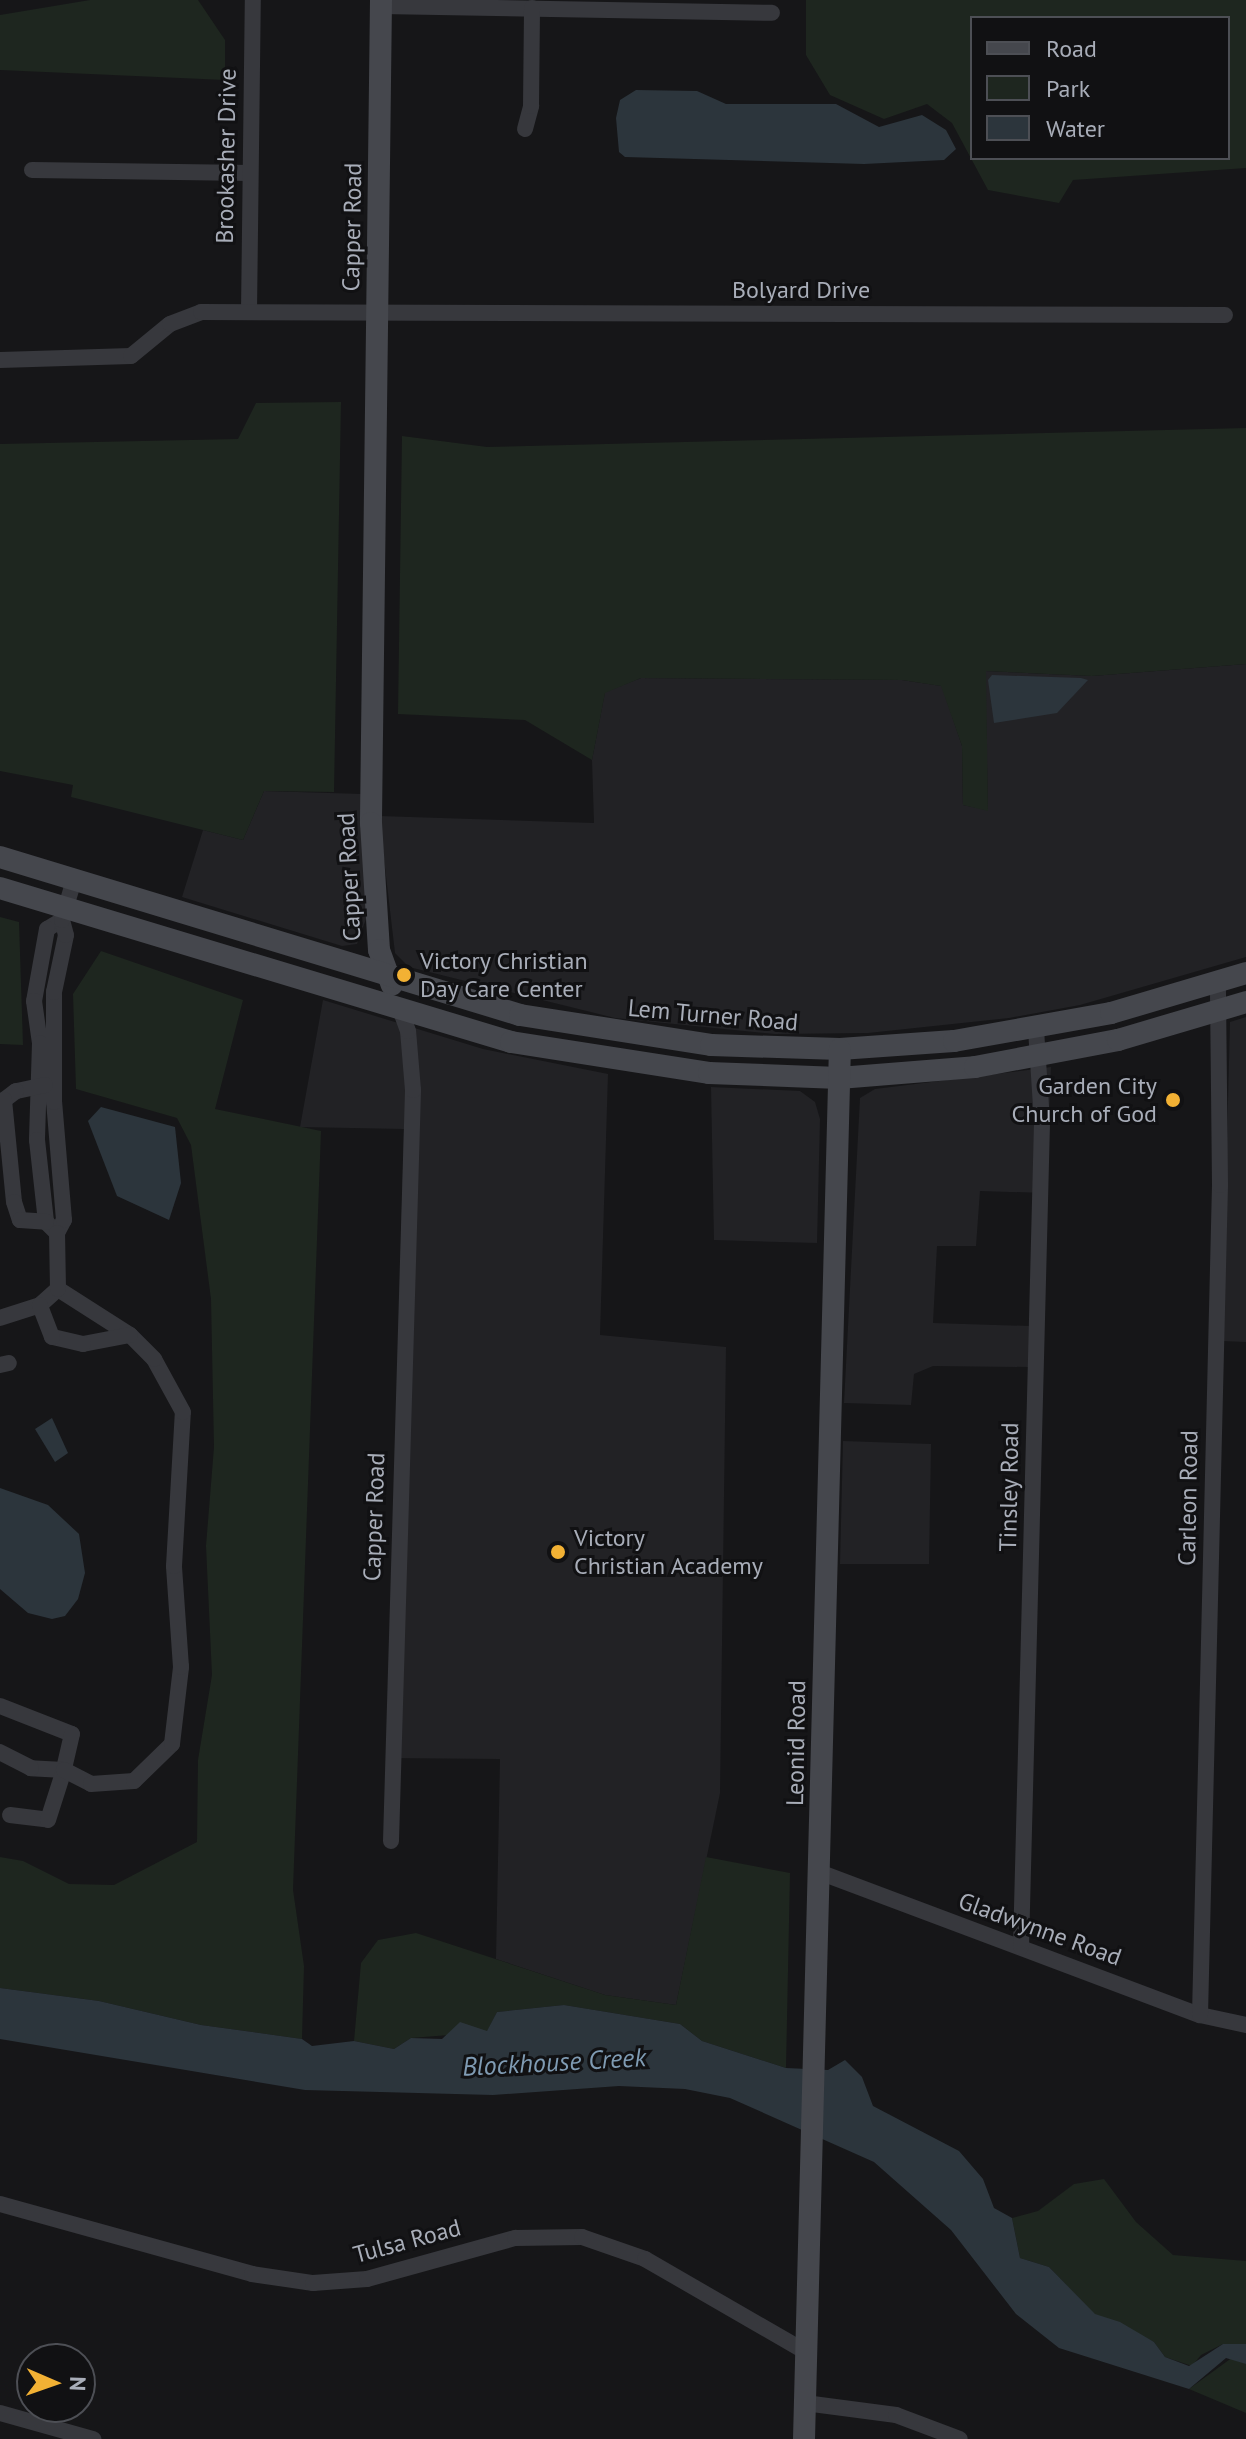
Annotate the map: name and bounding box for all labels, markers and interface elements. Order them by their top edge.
legend [970,16,1230,160]
text: Road [1046,33,1097,64]
street label: Brookasher Drive [210,68,242,244]
text: Park [1046,73,1090,104]
text: Water [1046,113,1105,144]
street label: Capper Road [336,162,368,292]
street label: Bolyard Drive [732,276,870,304]
street label: Capper Road [331,812,367,942]
place label: Victory Christian Day Care Center [420,947,589,1003]
marker: Victory Christian Day Care Center [395,966,413,984]
street label: Lem Turner Road [626,993,800,1037]
place label: Garden City Church of God [1012,1072,1157,1128]
marker: Garden City Church of God [1164,1091,1182,1109]
street label: Tinsley Road [993,1422,1025,1552]
street label: Carleon Road [1172,1430,1204,1566]
street label: Capper Road [357,1452,391,1582]
place label: Victory Christian Academy [574,1524,764,1580]
marker: Victory Christian Academy [549,1543,567,1561]
street label: Leonid Road [781,1680,811,1806]
street label: Gladwynne Road [955,1886,1125,1972]
water label: Blockhouse Creek [461,2042,647,2082]
street label: Tulsa Road [350,2213,464,2269]
north arrow [16,2343,96,2423]
text: N [64,2376,92,2391]

